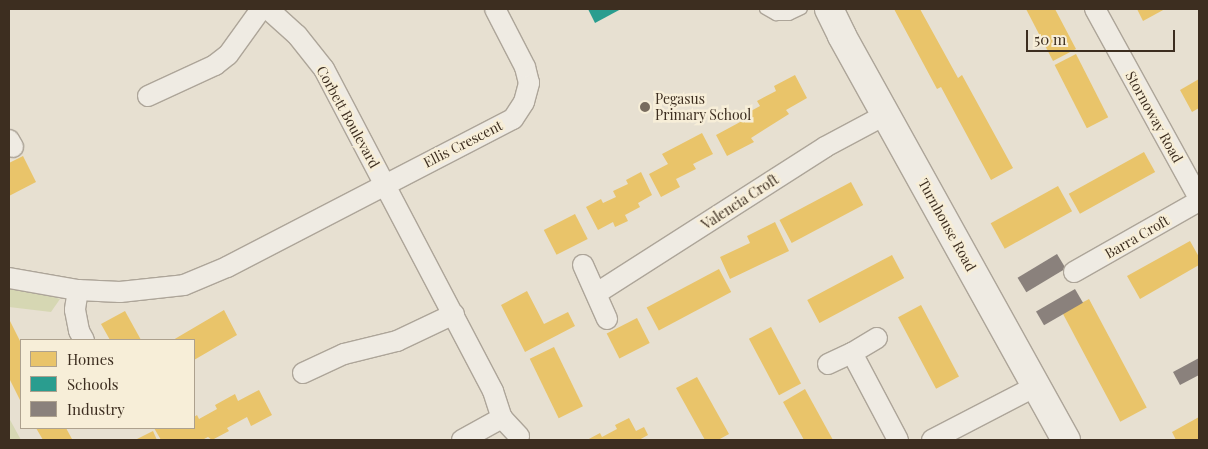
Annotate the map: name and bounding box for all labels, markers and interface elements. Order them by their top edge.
scale bar [1028,20,1177,52]
text: 50 m [1034,29,1066,49]
street label: Corbett Boulevard [313,63,383,171]
street label: Stornoway Road [1122,68,1186,166]
place label: Pegasus Primary School [655,91,752,124]
marker: Pegasus Primary School [639,101,651,113]
street label: Ellis Crescent [421,117,505,171]
street label: Valencia Croft [698,171,782,233]
street label: Turnhouse Road [915,176,979,274]
street label: Barra Croft [1102,212,1172,262]
legend [20,339,195,429]
text: Homes [67,349,114,369]
text: Schools [67,374,119,394]
text: Industry [67,399,125,419]

